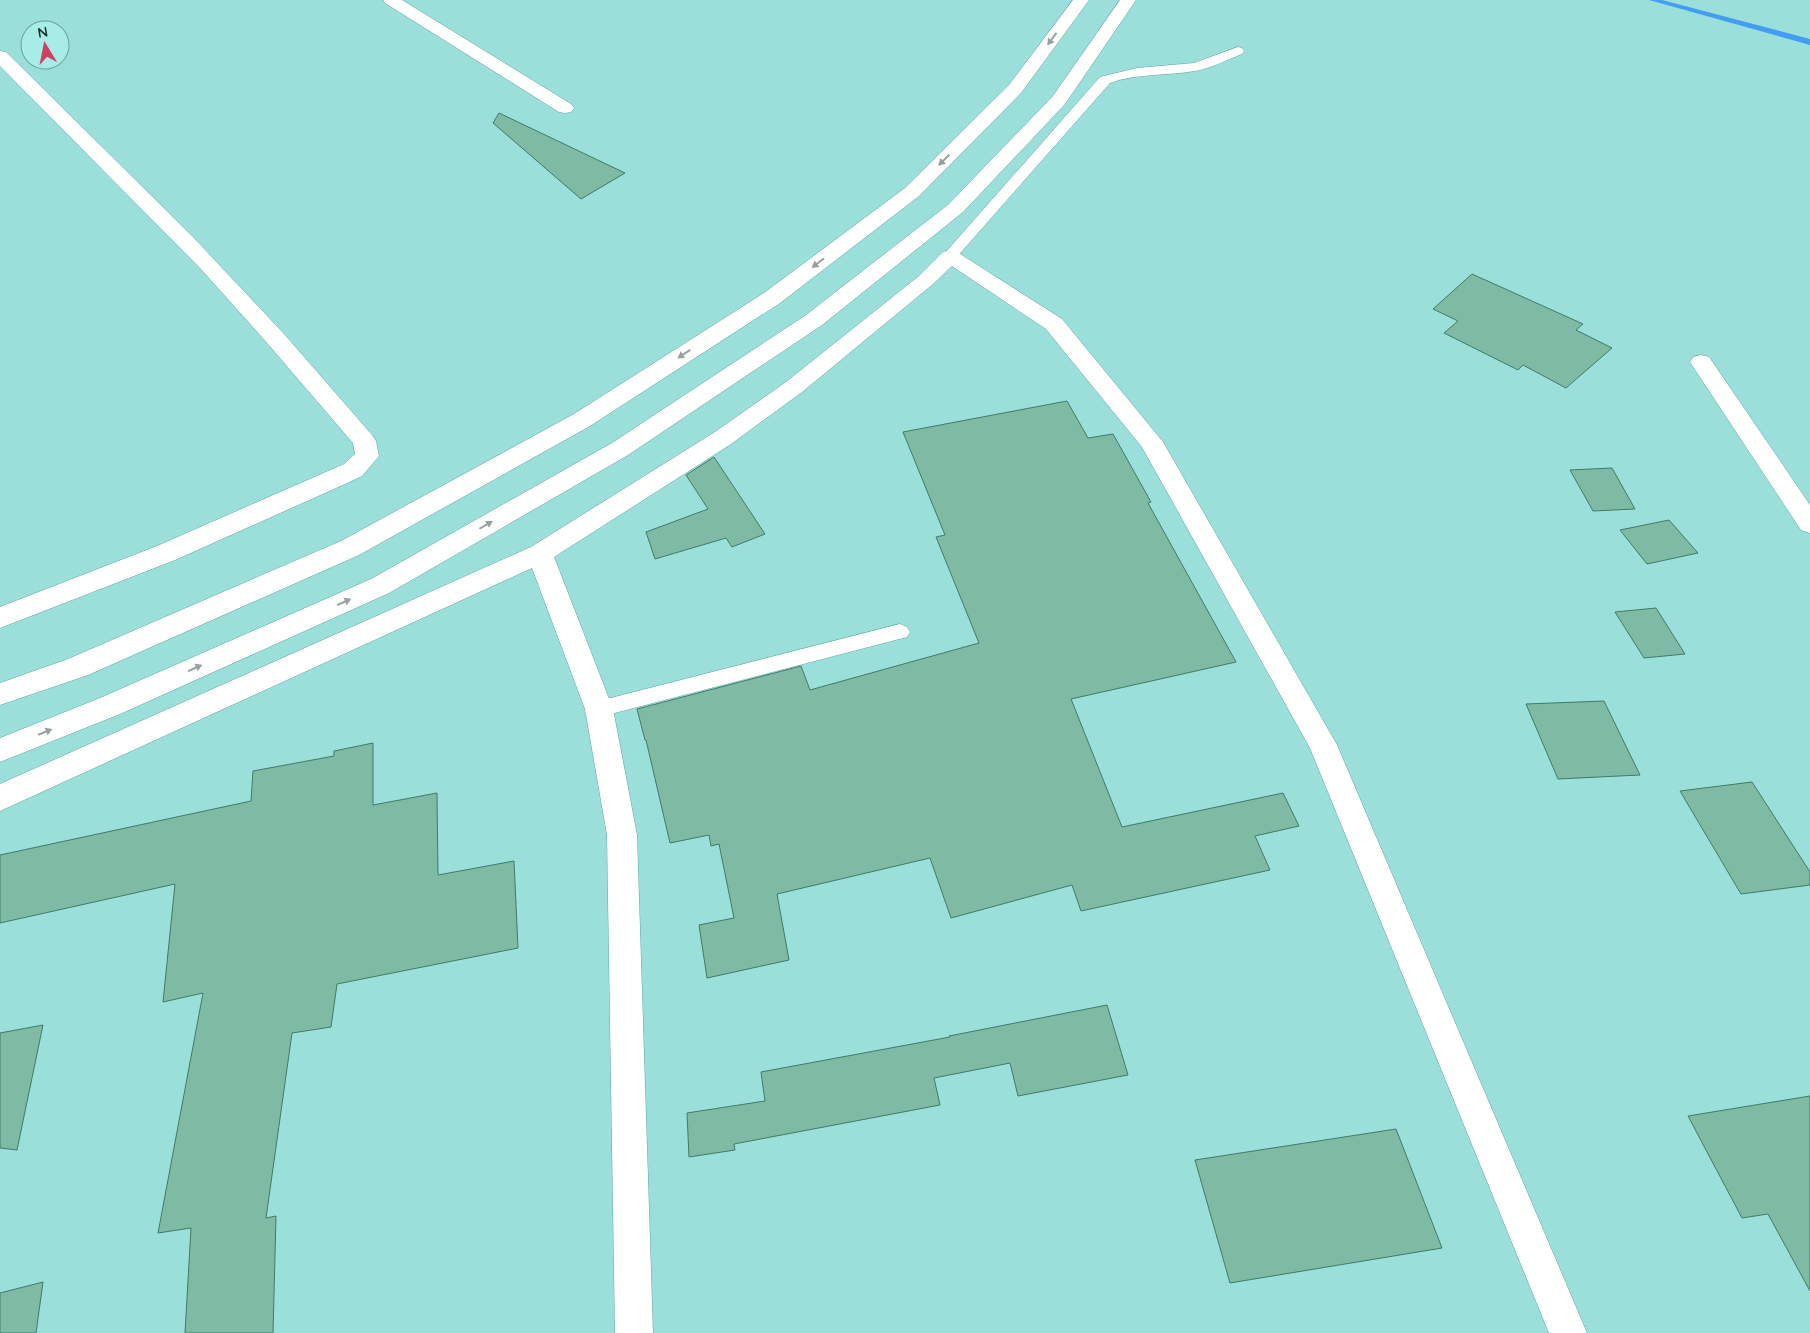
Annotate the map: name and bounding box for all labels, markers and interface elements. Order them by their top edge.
north arrow [20,20,70,70]
text: N [36,22,49,42]
one-way arrow [1047,32,1057,46]
one-way arrow [938,154,950,166]
one-way arrow [811,258,825,268]
one-way arrow [678,350,691,359]
one-way arrow [480,521,493,530]
one-way arrow [337,598,351,606]
one-way arrow [188,664,202,672]
one-way arrow [38,727,52,735]

